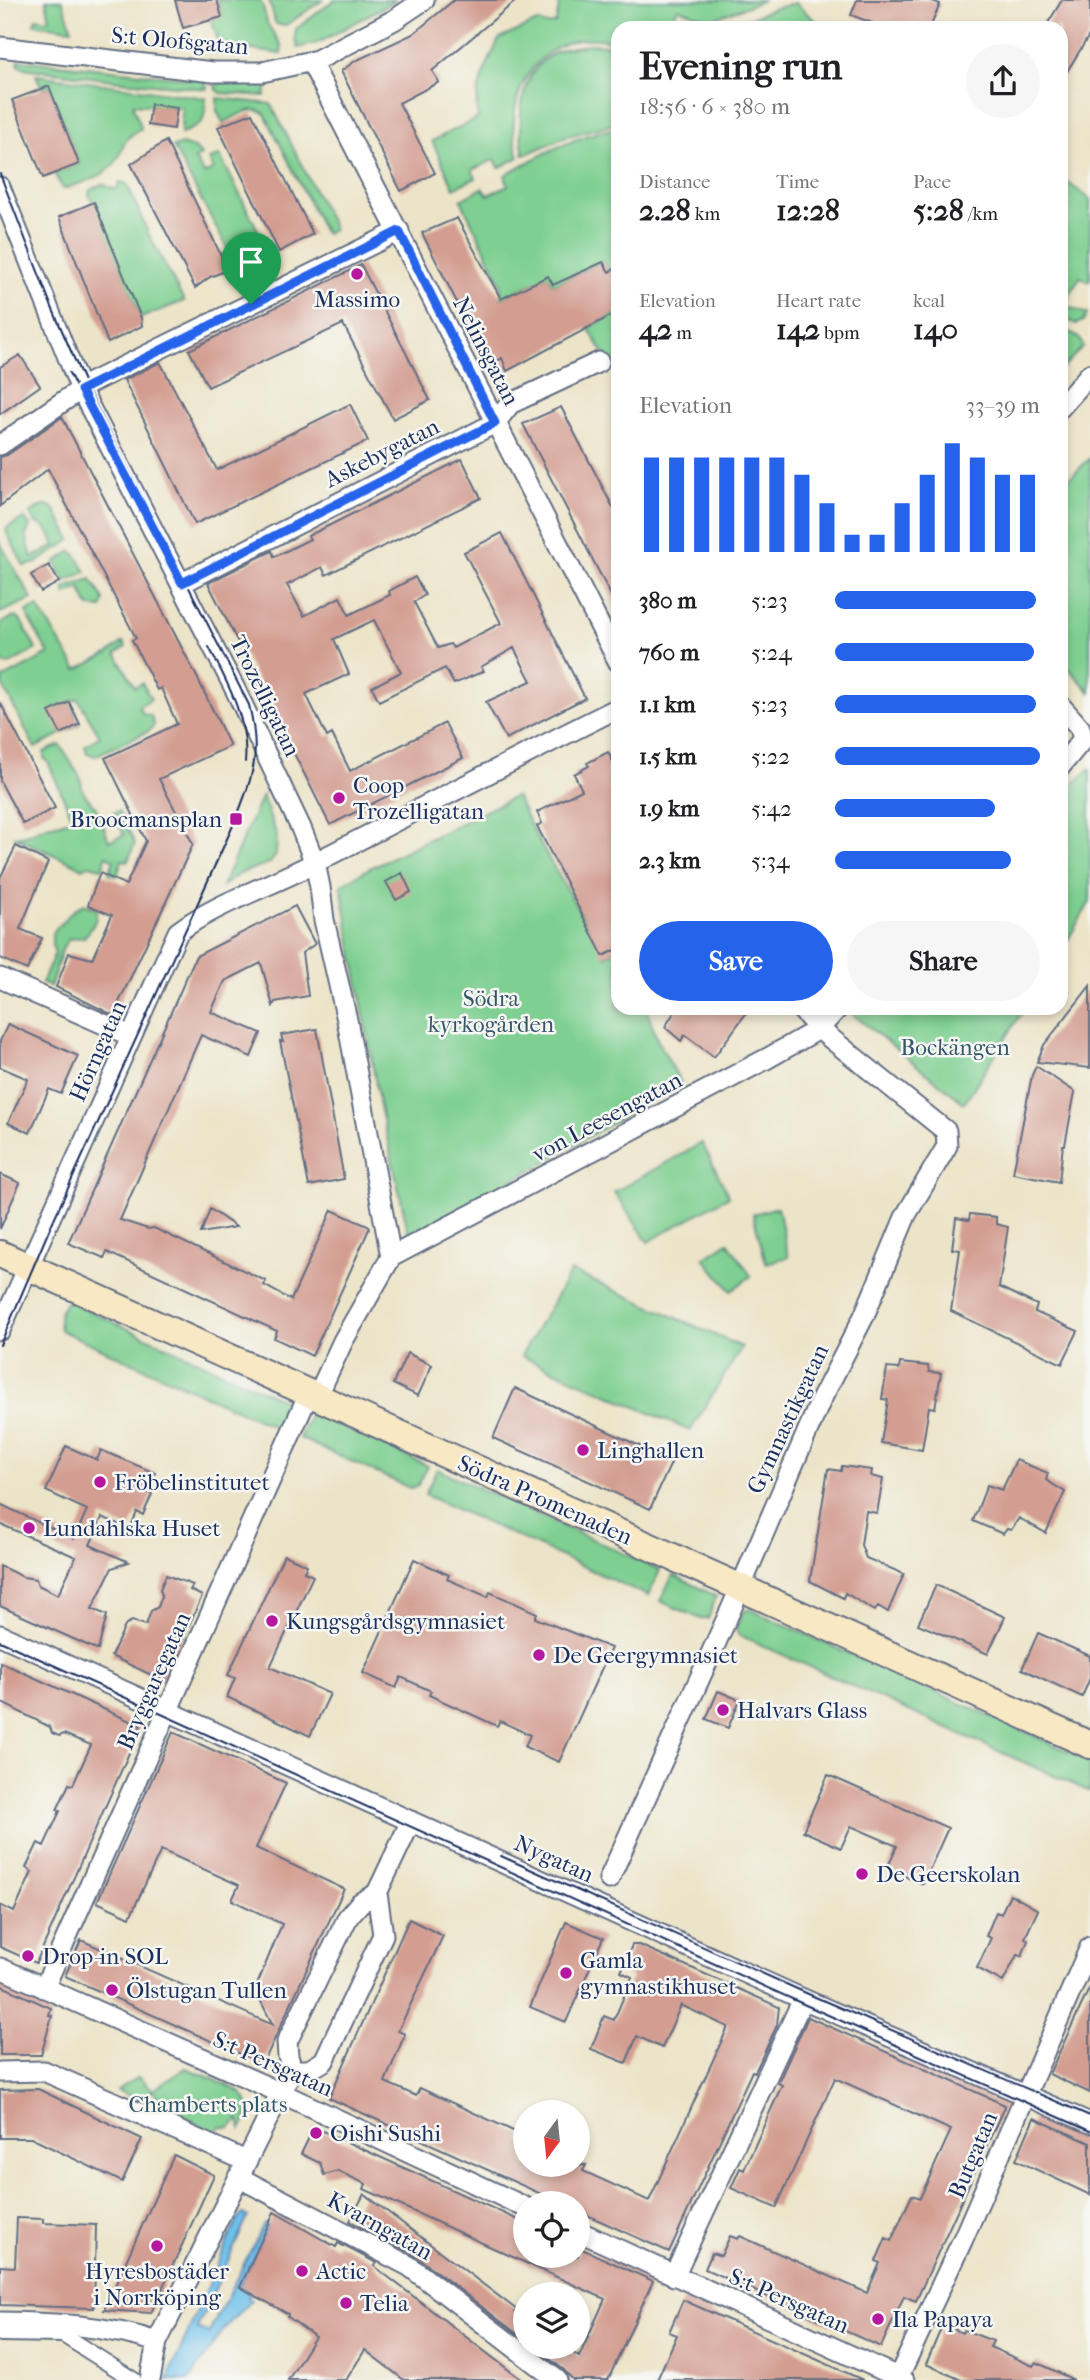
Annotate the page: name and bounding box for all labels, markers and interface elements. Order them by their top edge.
street label: S:t Olofsgatan [110,22,250,60]
text: Evening run [639,44,842,89]
button: share [966,44,1040,118]
text: 18:56 · 6 × 380 m [639,93,790,120]
text: Distance [639,171,710,193]
text: Time [776,171,819,193]
text: Pace [913,171,951,193]
text: 2.28 [639,193,691,228]
text: 12:28 [776,193,840,228]
text: 5:28 [913,193,964,228]
text: km [691,203,720,225]
text: /km [964,203,998,225]
pin [221,232,281,304]
icon: arrive [232,243,270,281]
marker: Massimo [349,266,365,282]
place label: Massimo [314,286,400,313]
text: Elevation [639,290,716,312]
text: Heart rate [776,290,861,312]
text: kcal [913,290,945,312]
street label: Nelinsgatan [447,292,525,410]
text: 42 [639,312,672,347]
text: 142 [776,312,820,347]
text: 140 [913,312,958,347]
text: m [672,322,692,344]
text: bpm [820,322,860,344]
text: Elevation [639,392,732,419]
text: 33–39 m [966,392,1040,419]
street label: Askebygatan [319,412,444,494]
text: 380 m [639,587,697,614]
text: 5:23 [751,587,788,614]
street label: Trozelligatan [224,631,306,761]
text: 760 m [639,639,699,666]
text: 5:24 [751,639,792,666]
text: 1.1 km [639,691,696,718]
text: 5:23 [751,691,788,718]
text: 1.5 km [639,743,697,770]
text: 5:22 [751,743,790,770]
place label: Coop Trozelligatan [353,772,485,825]
marker: Coop Trozelligatan [331,790,347,806]
text: 1.9 km [639,795,699,822]
text: 5:42 [751,795,792,822]
place label: Broocmansplan [70,806,223,833]
marker: Broocmansplan [228,811,244,827]
text: 2.3 km [639,847,701,874]
text: 5:34 [751,847,790,874]
button: Save [639,921,833,1001]
button: Share [847,921,1040,1001]
park label: Södra kyrkogården [428,985,555,1038]
street label: Hörngatan [64,996,132,1106]
park label: Bockängen [900,1034,1010,1061]
street label: von Leesengatan [527,1066,687,1168]
street label: Gymnastikgatan [742,1339,835,1498]
place label: Linghallen [597,1437,705,1464]
marker: Linghallen [575,1442,591,1458]
street label: Södra Promenaden [454,1449,637,1551]
place label: Fröbelinstitutet [114,1469,270,1496]
marker: Fröbelinstitutet [92,1474,108,1490]
place label: Lundahlska Huset [43,1515,220,1542]
marker: Lundahlska Huset [21,1520,37,1536]
street label: Bryggaregatan [112,1607,197,1754]
place label: Kungsgårdsgymnasiet [286,1608,505,1635]
marker: Kungsgårdsgymnasiet [264,1613,280,1629]
place label: De Geergymnasiet [553,1642,738,1669]
marker: De Geergymnasiet [531,1647,547,1663]
place label: Halvars Glass [737,1697,867,1724]
marker: Halvars Glass [715,1702,731,1718]
street label: Nygatan [510,1830,598,1889]
place label: De Geerskolan [876,1861,1021,1888]
marker: De Geerskolan [854,1866,870,1882]
place label: Drop-in SOL [42,1943,168,1970]
place label: Gamla gymnastikhuset [580,1947,737,2000]
marker: Drop-in SOL [20,1948,36,1964]
marker: Gamla gymnastikhuset [558,1965,574,1981]
place label: Ölstugan Tullen [126,1977,287,2004]
marker: Ölstugan Tullen [104,1982,120,1998]
street label: S:t Persgatan [209,2026,338,2103]
park label: Chamberts plats [129,2091,287,2118]
north arrow [513,2100,590,2177]
map controls [513,2100,590,2359]
street label: Butgatan [943,2107,1004,2202]
place label: Oishi Sushi [330,2120,441,2147]
marker: Oishi Sushi [308,2125,324,2141]
street label: Kvarngatan [323,2186,438,2266]
button: locate [513,2191,590,2268]
marker: Hyresbostäder i Norrköping [149,2238,165,2254]
place label: Hyresbostäder i Norrköping [85,2258,229,2311]
place label: Actic [315,2258,366,2285]
marker: Actic [294,2263,310,2279]
street label: S:t Persgatan [725,2263,854,2340]
button: layers [513,2282,590,2359]
place label: Telia [360,2290,409,2317]
marker: Telia [338,2295,354,2311]
place label: Ila Papaya [892,2306,993,2333]
marker: Ila Papaya [870,2311,886,2327]

